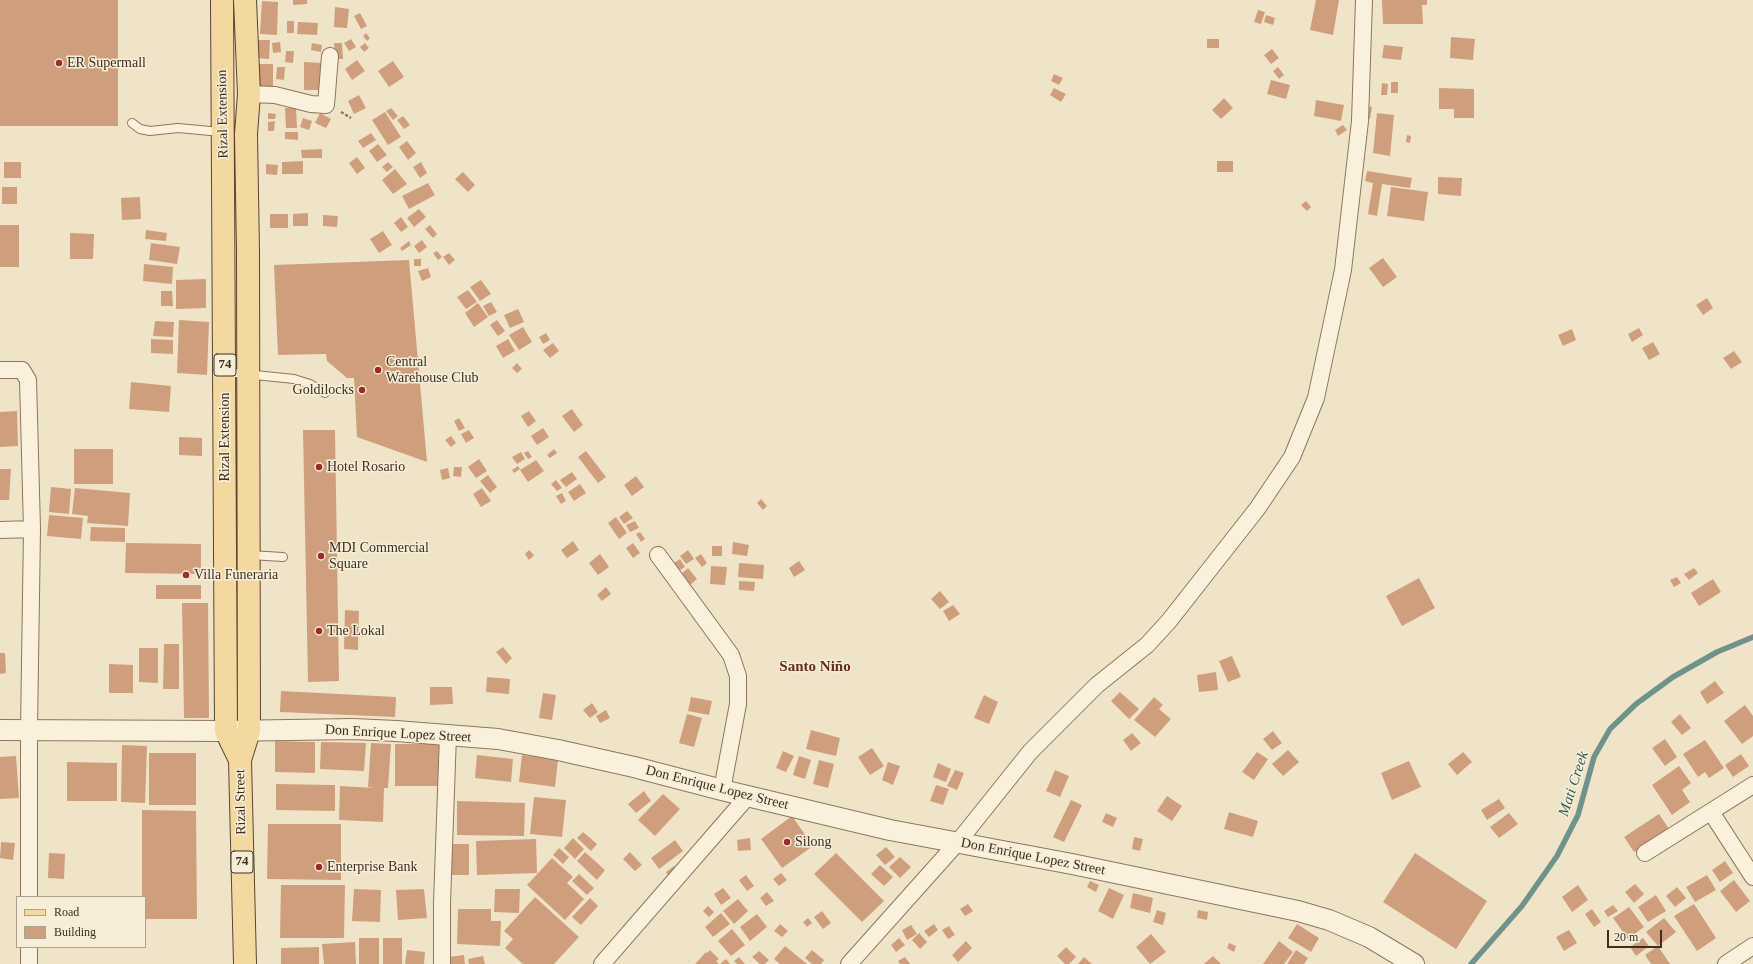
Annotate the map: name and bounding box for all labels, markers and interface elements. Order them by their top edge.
place label: ER Supermall [67,55,146,71]
marker: ER Supermall [54,58,64,68]
street label: Rizal Extension [214,69,232,159]
road number: 74 [214,354,236,376]
place label: Central Warehouse Club [386,354,479,386]
marker: Central Warehouse Club [373,365,383,375]
place label: Goldilocks [293,382,354,398]
marker: Goldilocks [357,385,367,395]
street label: Rizal Extension [217,392,233,482]
place label: Hotel Rosario [327,459,405,475]
marker: Hotel Rosario [314,462,324,472]
place label: MDI Commercial Square [329,540,429,572]
marker: MDI Commercial Square [316,551,326,561]
place label: Villa Funeraria [194,567,278,583]
marker: Villa Funeraria [181,570,191,580]
place label: The Lokal [327,623,385,639]
marker: The Lokal [314,626,324,636]
district label: Santo Niño [779,658,851,676]
street label: Don Enrique Lopez Street [324,722,472,746]
water label: Mati Creek [1555,749,1593,819]
street label: Don Enrique Lopez Street [644,762,790,814]
street label: Rizal Street [232,769,250,835]
place label: Silong [795,834,832,850]
street label: Don Enrique Lopez Street [959,835,1107,879]
marker: Silong [782,837,792,847]
road number: 74 [231,851,253,873]
place label: Enterprise Bank [327,859,418,875]
marker: Enterprise Bank [314,862,324,872]
legend [16,896,146,948]
text: Road [54,905,79,919]
scale bar [1609,922,1664,948]
text: Building [54,925,96,939]
text: 20 m [1614,930,1638,944]

